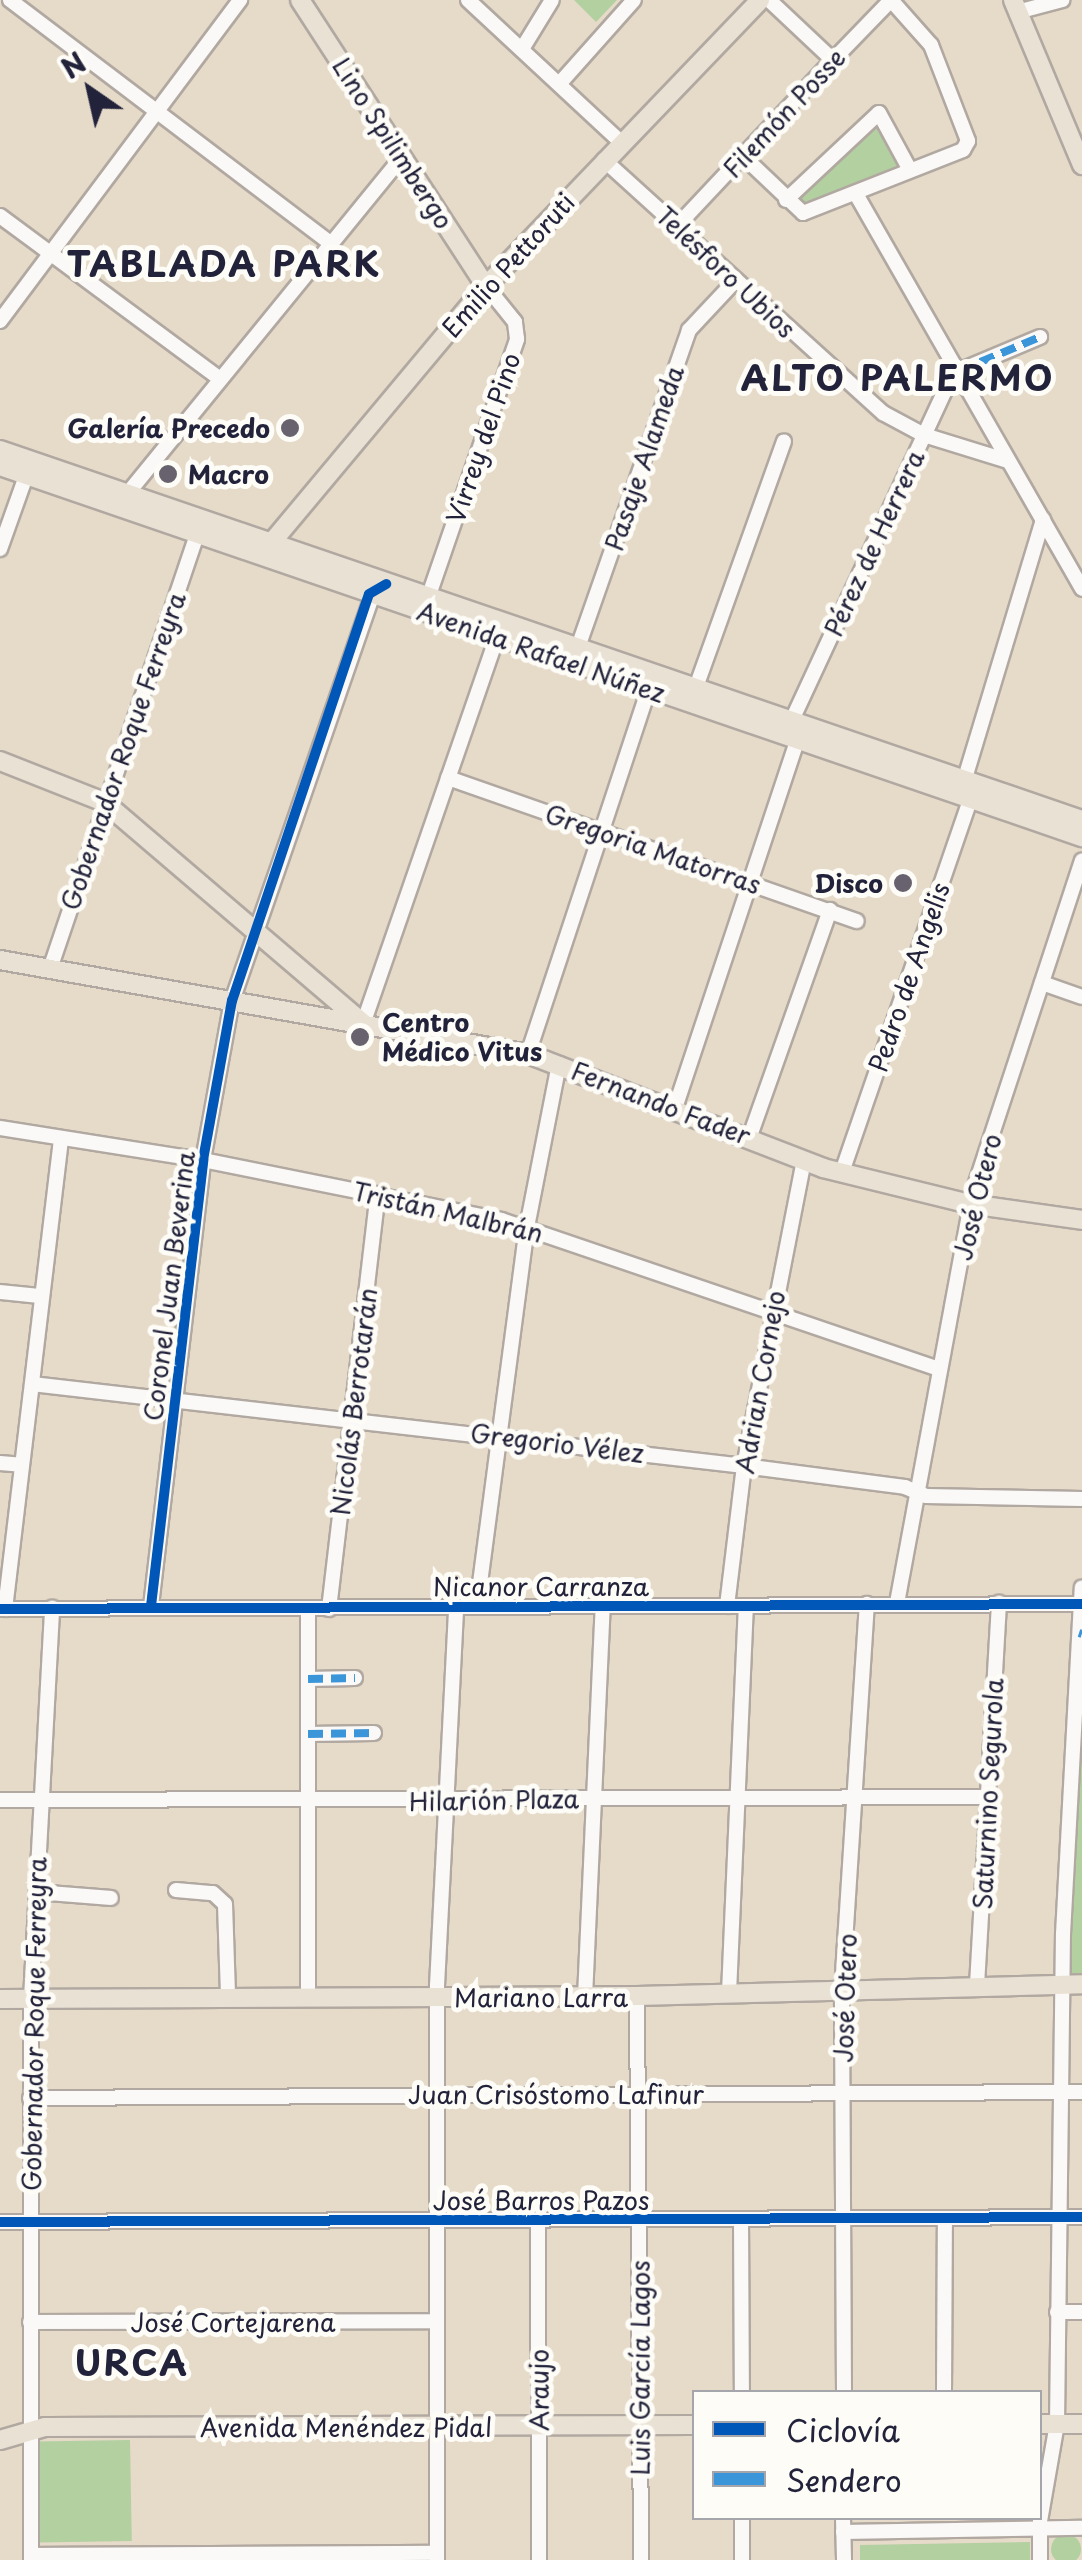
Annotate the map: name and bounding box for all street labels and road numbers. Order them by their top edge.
street label: Filemón Posse [717,42,851,184]
street label: Lino Spilimbergo [327,52,459,234]
street label: Emilio Pettoruti [435,186,581,344]
street label: Telésforo Ubios [650,200,802,344]
street label: Virrey del Pino [440,350,526,526]
street label: Pasaje Alameda [599,362,689,554]
street label: Pérez de Herrera [817,444,931,642]
street label: Gobernador Roque Ferreyra [54,587,192,915]
street label: Avenida Rafael Núñez [412,595,670,709]
street label: Gregoria Matorras [542,798,764,900]
street label: Pedro de Angelis [862,878,956,1076]
street label: Fernando Fader [567,1055,755,1151]
street label: José Otero [947,1131,1007,1263]
street label: Coronel Juan Beverina [137,1148,201,1424]
street label: Tristán Malbrán [350,1176,546,1248]
street label: Nicolás Berrotarán [325,1286,383,1518]
street label: Adrian Cornejo [729,1288,791,1476]
street label: Gregorio Vélez [469,1417,645,1469]
street label: Nicanor Carranza [433,1571,649,1601]
street label: Saturnino Segurola [967,1678,1009,1910]
street label: Hilarión Plaza [409,1784,579,1816]
street label: Gobernador Roque Ferreyra [16,1856,52,2192]
street label: José Otero [828,1933,862,2063]
street label: Mariano Larra [454,1982,628,2012]
street label: Juan Crisóstomo Lafinur [409,2079,703,2109]
street label: José Barros Pazos [433,2185,649,2215]
street label: Luis García Lagos [625,2260,655,2476]
street label: José Cortejarena [130,2307,336,2337]
street label: Araujo [524,2349,554,2431]
street label: Avenida Menéndez Pidal [201,2412,491,2442]

